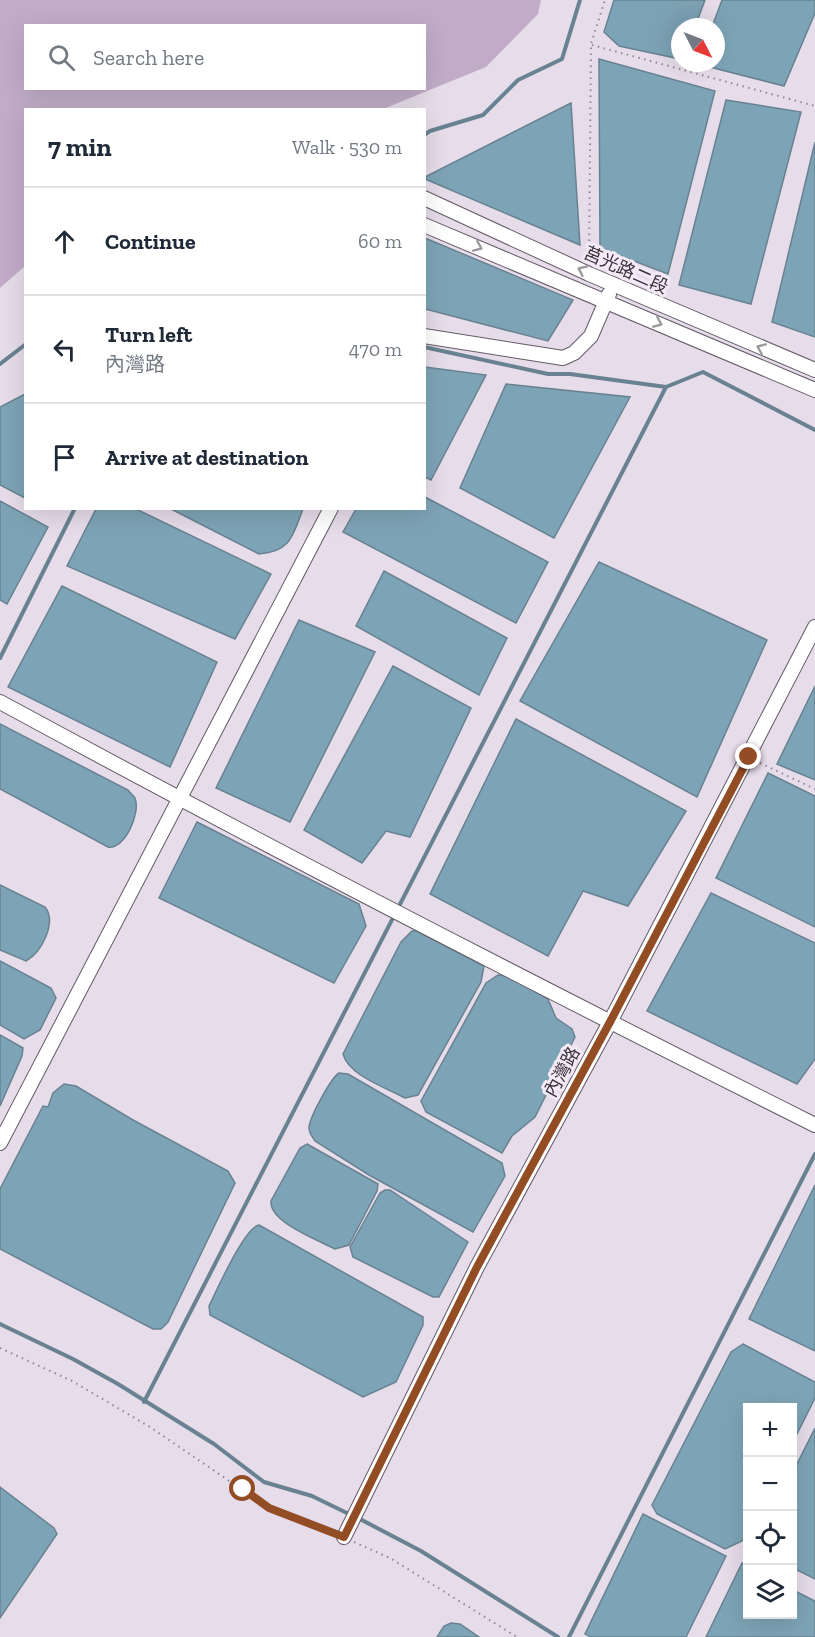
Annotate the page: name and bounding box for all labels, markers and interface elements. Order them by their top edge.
north arrow [671,18,725,72]
search box [24,24,426,90]
icon: search [45,41,78,74]
text: Search here [93,44,204,71]
text: 7 min [48,131,112,163]
text: Walk · 530 m [292,135,402,159]
icon: ahead [48,225,81,258]
text: Continue [105,228,196,255]
text: 60 m [358,229,402,253]
one-way arrow [472,240,483,252]
street label: 莒光路二段 [580,242,672,298]
one-way arrow [577,265,588,277]
one-way arrow [652,316,663,328]
text: Turn left [105,321,192,348]
icon: left [48,333,81,366]
text: 470 m [349,337,402,361]
one-way arrow [756,343,767,355]
text: 內灣路 [105,352,165,376]
icon: arrive [48,441,81,474]
text: Arrive at destination [105,444,308,471]
route end [735,743,761,769]
street label: 內灣路 [539,1043,585,1101]
map controls [743,1403,797,1619]
button: + [743,1403,797,1457]
button: − [743,1457,797,1511]
route start [229,1475,255,1501]
button: locate [743,1511,797,1565]
button: layers [743,1565,797,1619]

